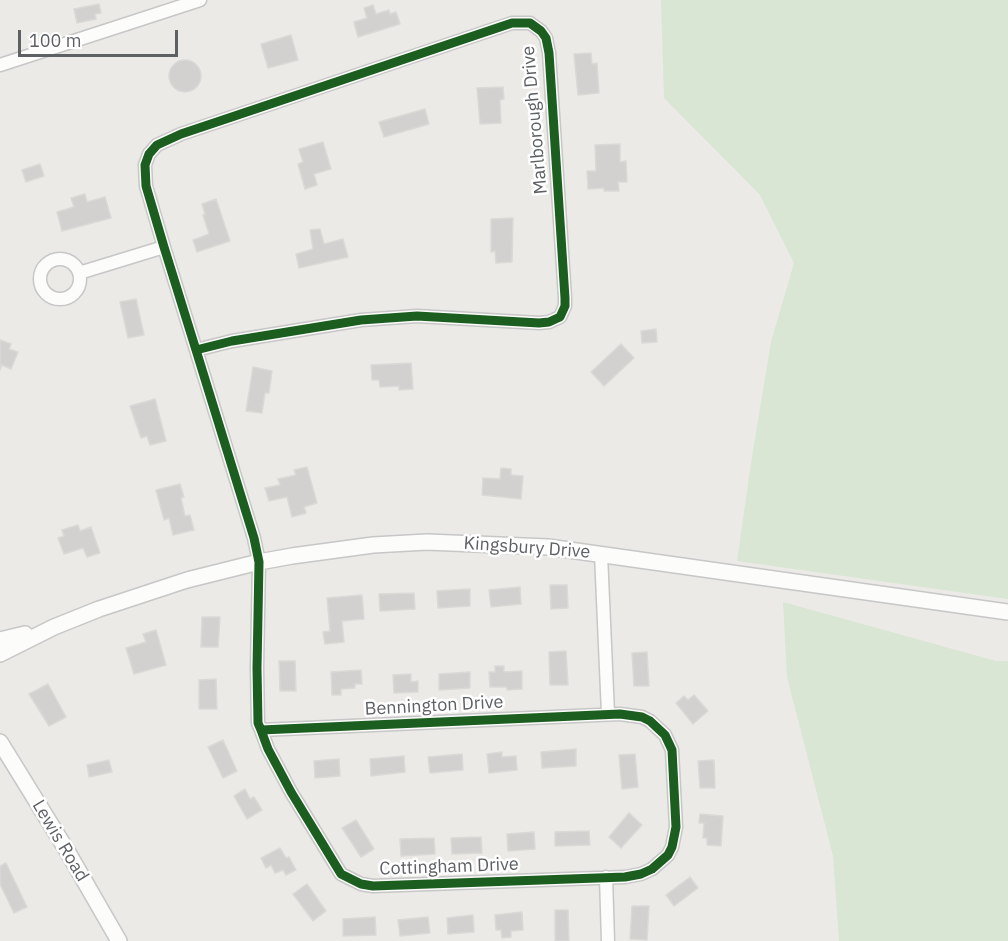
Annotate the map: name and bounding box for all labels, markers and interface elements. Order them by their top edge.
scale bar [21,18,182,56]
text: 100 m [29,29,81,52]
street label: Marlborough Drive [518,45,552,195]
street label: Kingsbury Drive [463,533,591,563]
street label: Bennington Drive [364,692,504,720]
street label: Lewis Road [27,796,93,886]
street label: Cottingham Drive [379,854,519,880]

